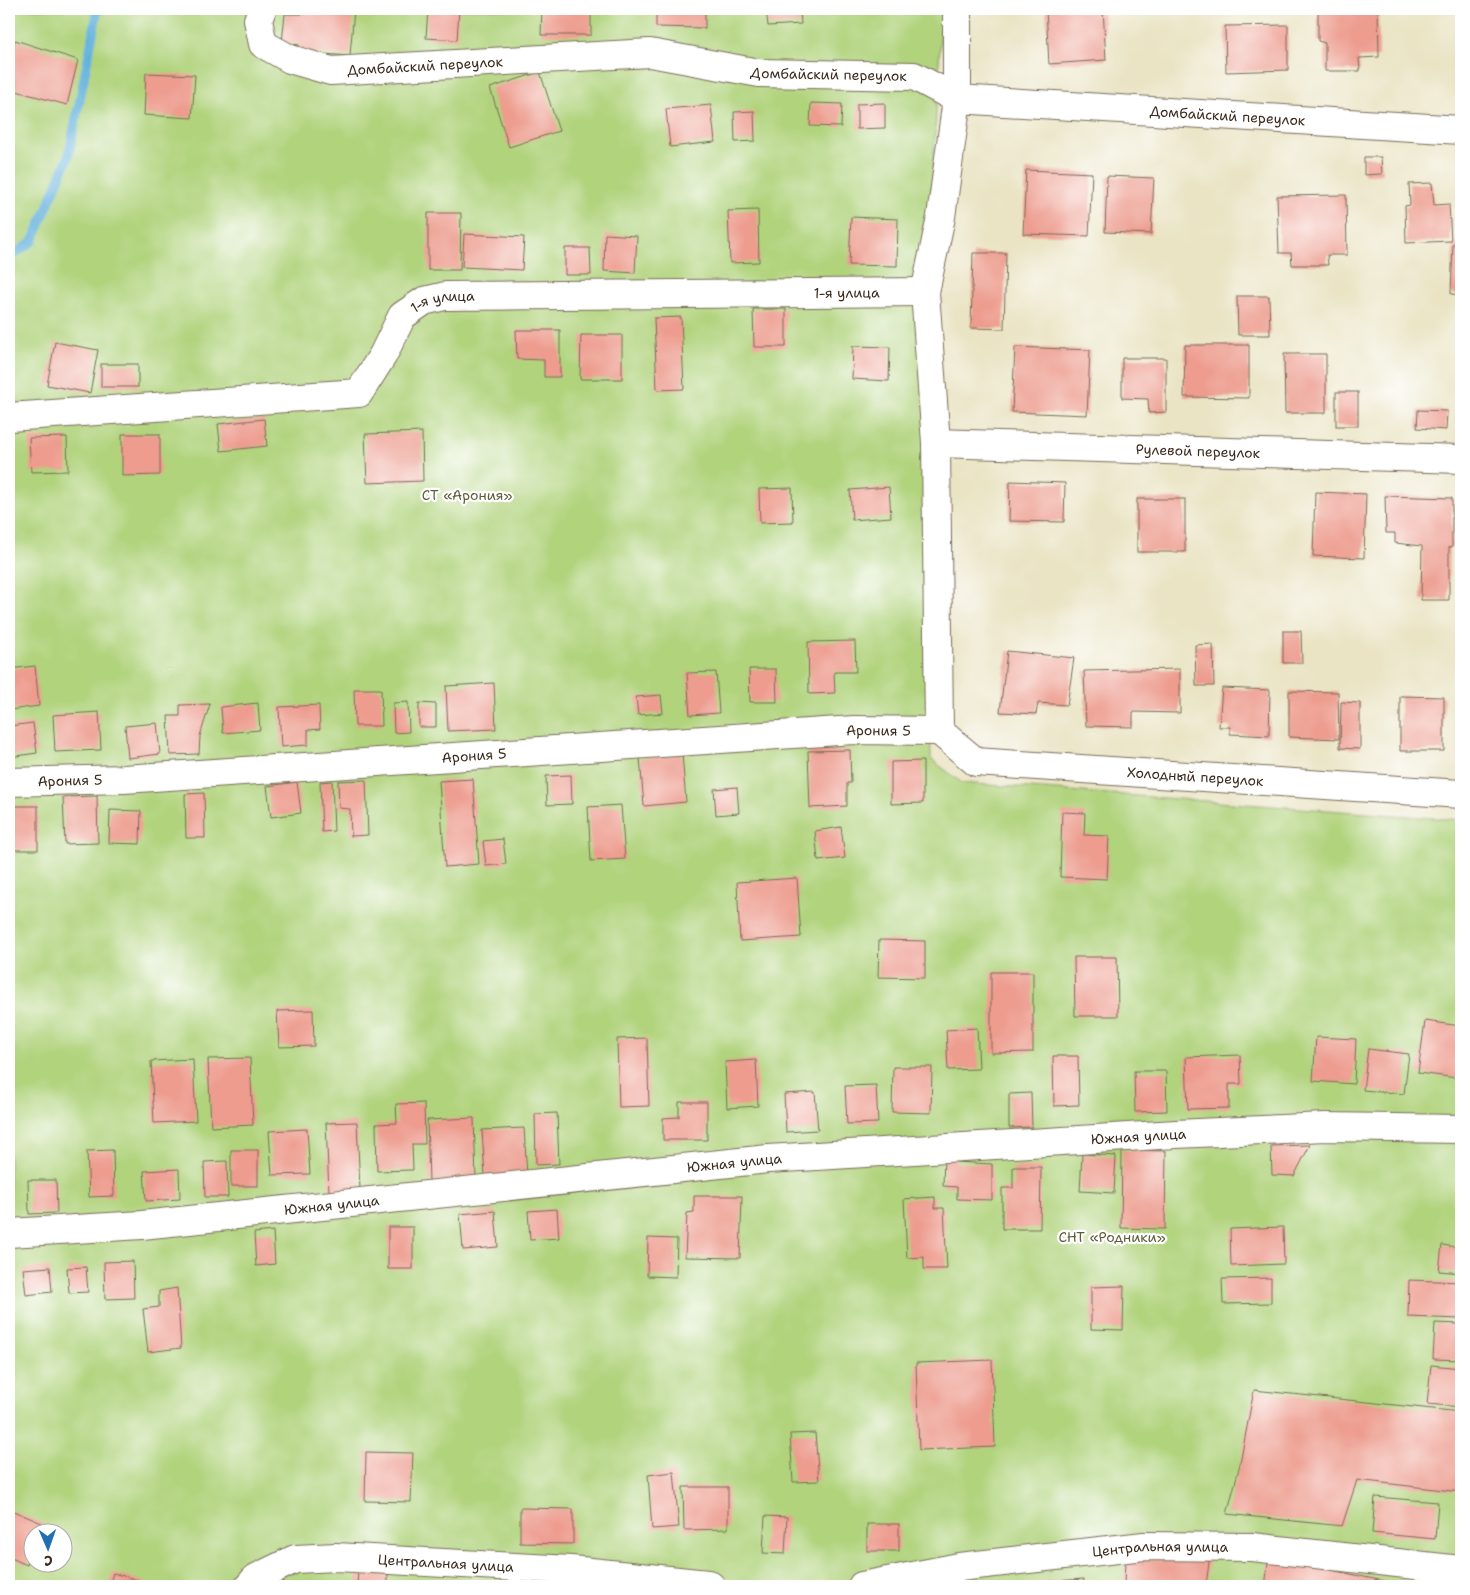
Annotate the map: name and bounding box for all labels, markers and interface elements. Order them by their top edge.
street label: Домбайский переулок [347,52,504,79]
street label: Домбайский переулок [749,63,908,85]
street label: Домбайский переулок [1149,102,1306,129]
street label: 1-я улица [814,283,880,302]
street label: 1-я улица [407,286,475,317]
street label: Рулевой переулок [1135,440,1261,462]
park label: СТ «Арония» [422,486,512,504]
street label: Арония 5 [845,721,911,740]
street label: Арония 5 [441,744,507,767]
street label: Холодный переулок [1126,763,1265,790]
street label: Арония 5 [37,771,103,790]
street label: Южная улица [1090,1125,1187,1148]
street label: Южная улица [686,1149,783,1176]
street label: Южная улица [283,1191,380,1219]
park label: СНТ «Родники» [1058,1228,1166,1246]
north arrow [22,1522,72,1572]
street label: Центральная улица [1091,1537,1229,1561]
street label: Центральная улица [377,1550,515,1576]
text: С [44,1552,53,1570]

